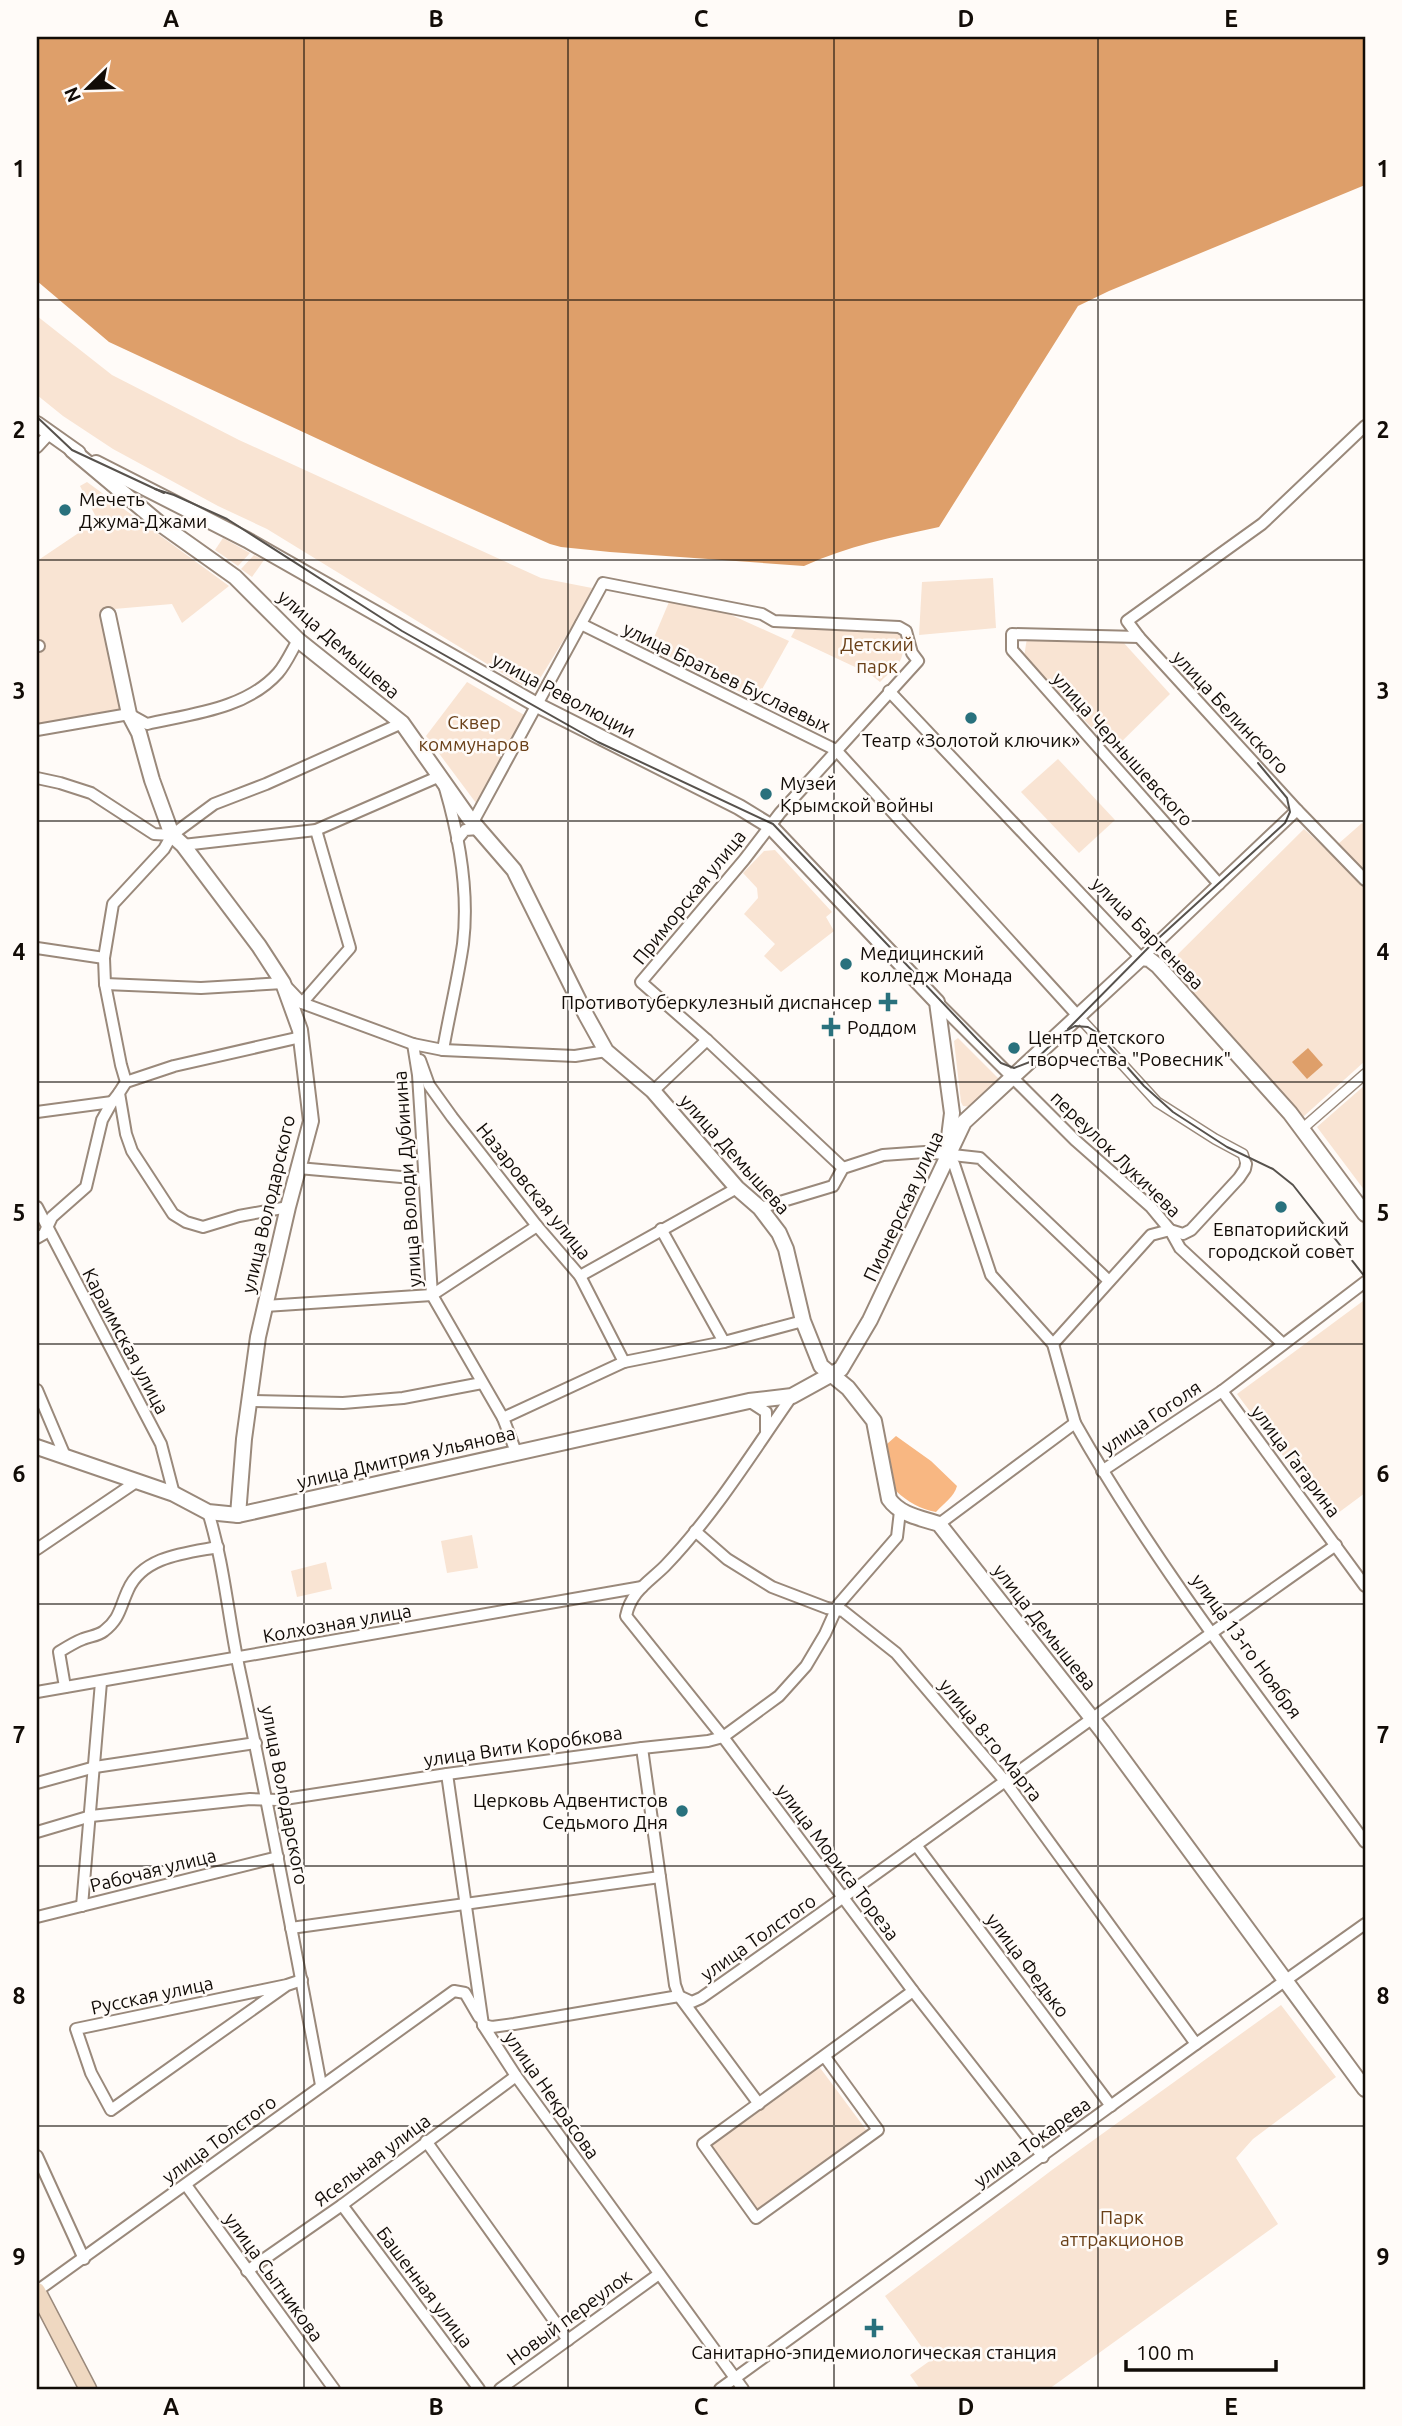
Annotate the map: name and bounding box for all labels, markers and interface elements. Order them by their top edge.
text: A [163,6,179,31]
text: B [428,6,444,31]
text: C [694,6,709,31]
text: D [958,6,974,31]
text: E [1224,6,1238,31]
north arrow [52,52,122,122]
text: N [59,84,85,105]
text: 1 [13,156,25,181]
text: 1 [1377,156,1389,181]
text: 2 [13,417,25,442]
text: 2 [1377,417,1389,442]
place label: Мечеть Джума-Джами [79,488,207,532]
marker: Мечеть Джума-Джами [57,502,73,518]
street label: улица Демышева [274,585,404,703]
street label: улица Братьев Буслаевых [620,617,835,737]
park label: Детский парк [840,633,914,677]
street label: улица Белинского [1168,646,1294,778]
street label: улица Революции [489,648,639,742]
street label: улица Чернышевского [1048,668,1198,830]
text: 3 [13,678,25,703]
text: 3 [1377,678,1389,703]
marker: Театр «Золотой ключик» [963,710,979,726]
park label: Сквер коммунаров [419,711,529,755]
place label: Театр «Золотой ключик» [862,729,1080,751]
place label: Музей Крымской войны [780,772,934,816]
marker: Музей Крымской войны [758,786,774,802]
street label: Приморская улица [628,825,750,969]
street label: улица Бартенева [1087,872,1209,994]
text: 4 [13,939,26,964]
text: 4 [1377,939,1390,964]
place label: Медицинский колледж Монада [860,942,1013,986]
marker: Медицинский колледж Монада [838,956,854,972]
place label: Противотуберкулезный диспансер [561,991,872,1013]
marker: Противотуберкулезный диспансер [878,992,898,1012]
place label: Роддом [847,1016,917,1038]
marker: Роддом [821,1017,841,1037]
place label: Центр детского творчества "Ровесник" [1028,1026,1231,1070]
marker: Центр детского творчества "Ровесник" [1006,1040,1022,1056]
street label: улица Володи Дубинина [388,1070,426,1288]
street label: переулок Лукичева [1046,1086,1186,1222]
street label: улица Демышева [675,1089,795,1219]
street label: улица Володарского [237,1113,299,1295]
street label: Назаровская улица [472,1118,596,1264]
street label: Пионерская улица [859,1127,947,1285]
marker: Евпаторийский городской совет [1273,1199,1289,1215]
text: 5 [13,1200,25,1225]
text: 5 [1377,1200,1389,1225]
place label: Евпаторийский городской совет [1208,1218,1355,1262]
street label: Караимская улица [78,1264,174,1418]
street label: улица Гоголя [1097,1376,1205,1458]
street label: улица Гагарина [1247,1401,1345,1521]
street label: улица Дмитрия Ульянова [295,1421,517,1493]
text: 6 [13,1461,26,1486]
text: 6 [1377,1461,1390,1486]
street label: улица Демышева [989,1559,1101,1695]
street label: улица 13-го Ноября [1187,1569,1307,1723]
street label: Колхозная улица [261,1599,413,1647]
street label: улица 8-го Марта [935,1674,1047,1806]
street label: улица Володарского [257,1704,313,1886]
street label: улица Вити Коробкова [422,1721,624,1771]
text: 7 [13,1722,25,1747]
text: 7 [1377,1722,1389,1747]
street label: улица Мориса Тореза [772,1779,904,1945]
place label: Церковь Адвентистов Седьмого Дня [473,1789,668,1833]
marker: Церковь Адвентистов Седьмого Дня [674,1803,690,1819]
street label: Рабочая улица [88,1844,218,1896]
street label: улица Толстого [696,1889,820,1985]
street label: улица Федько [982,1909,1074,2021]
street label: Русская улица [89,1971,215,2019]
text: 8 [13,1983,25,2008]
text: 8 [1377,1983,1389,2008]
street label: улица Некрасова [500,2027,604,2163]
street label: улица Толстого [158,2090,280,2188]
street label: улица Токарева [970,2092,1094,2192]
street label: Ясельная улица [310,2109,434,2211]
park label: Парк аттракционов [1060,2206,1184,2250]
street label: улица Сытникова [220,2208,328,2346]
street label: Башенная улица [372,2222,478,2352]
text: 9 [13,2244,25,2269]
text: 9 [1377,2244,1389,2269]
street label: Новый переулок [502,2264,636,2370]
marker: Санитарно-эпидемиологическая станция [864,2318,884,2338]
scale bar [1126,2328,1276,2372]
text: 100 m [1136,2340,1194,2364]
place label: Санитарно-эпидемиологическая станция [691,2341,1057,2363]
text: A [163,2394,179,2419]
text: B [428,2394,444,2419]
text: C [694,2394,709,2419]
text: D [958,2394,974,2419]
text: E [1224,2394,1238,2419]

